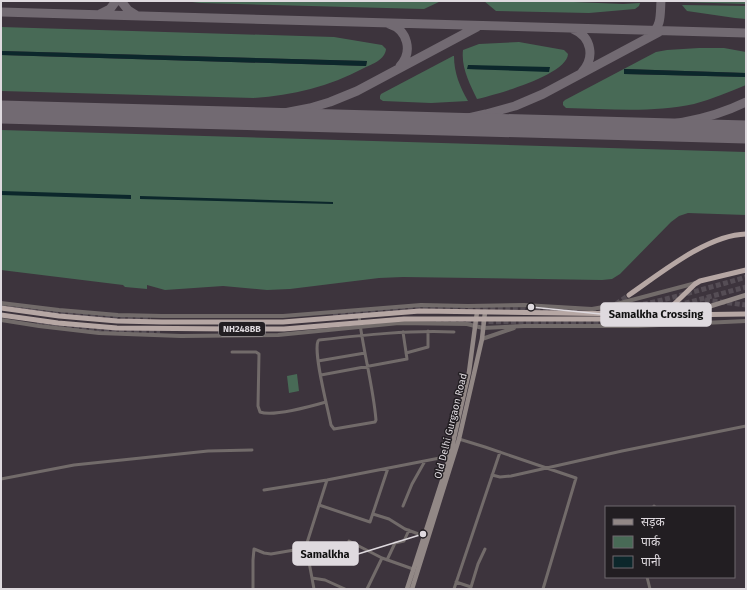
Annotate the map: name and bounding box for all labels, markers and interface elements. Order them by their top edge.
callout: Samalkha Crossing [601,303,711,326]
text: Samalkha Crossing [609,308,704,321]
road number: NH248BB [219,322,265,336]
street label: Old Delhi Gurgaon Road [432,372,470,480]
legend [605,506,735,578]
text: सड़क [641,515,666,529]
text: पार्क [641,535,661,549]
callout: Samalkha [293,542,358,565]
text: Samalkha [300,548,350,561]
text: पानी [641,554,662,569]

